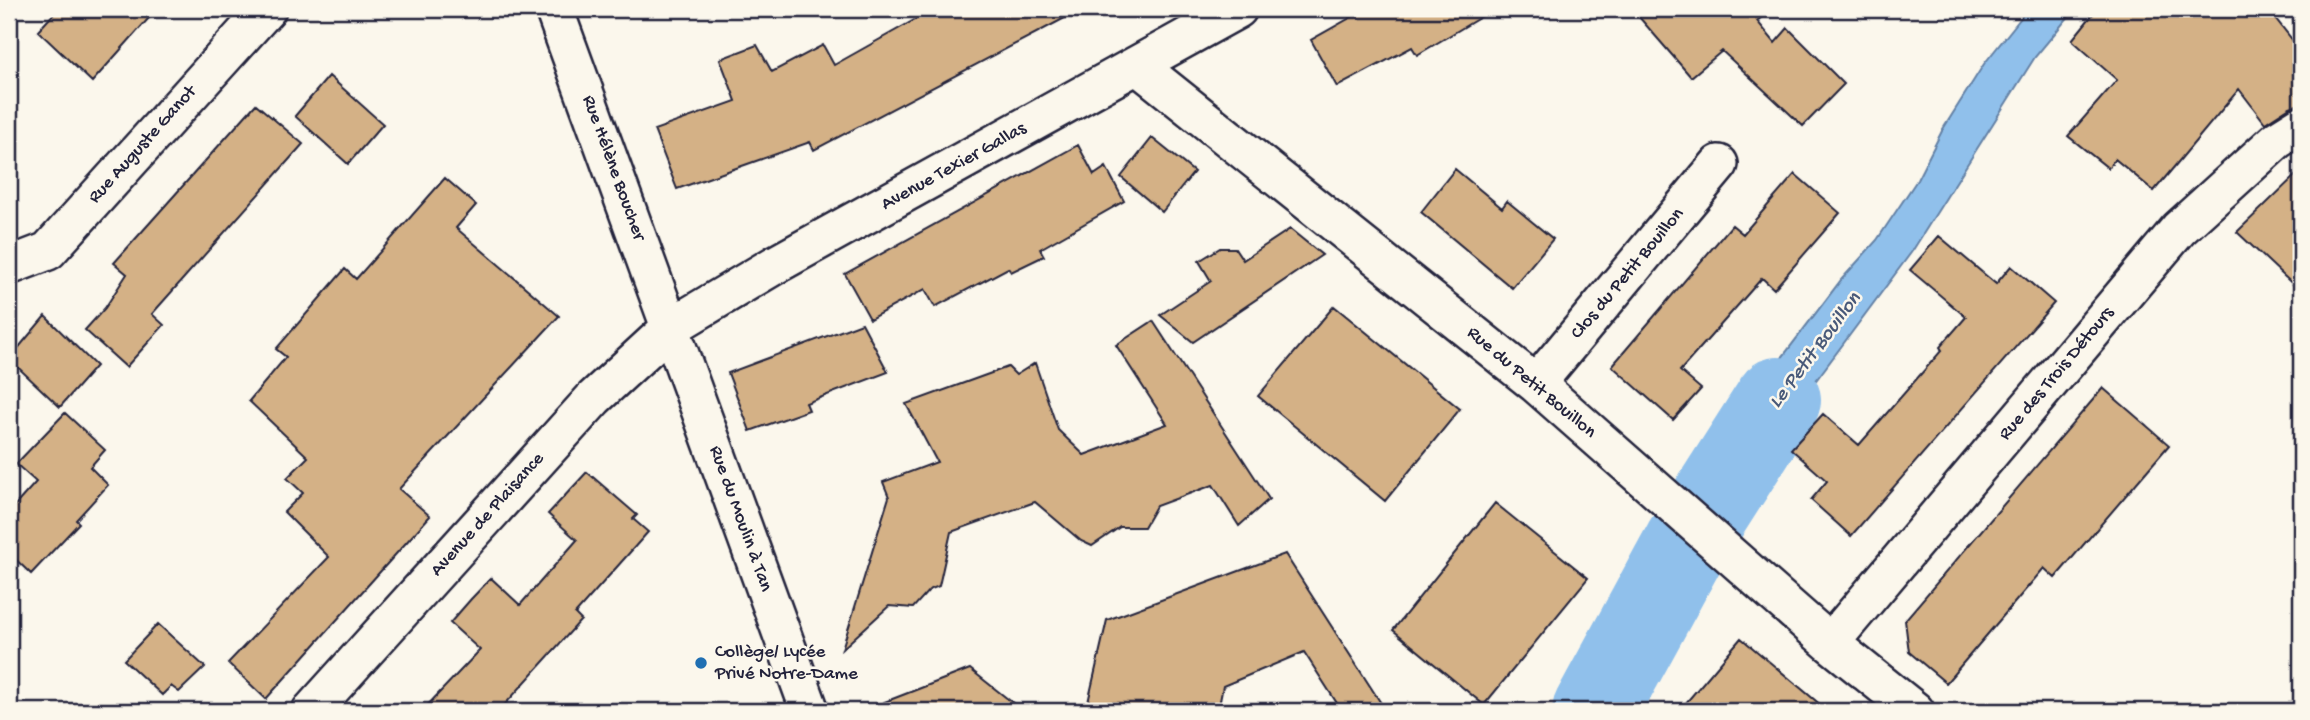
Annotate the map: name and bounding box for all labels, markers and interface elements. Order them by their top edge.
street label: Rue Auguste Ganot [84,79,204,209]
street label: Rue Hélène Boucher [576,92,651,246]
street label: Avenue Texier Gallas [877,117,1031,216]
street label: Clos du Petit Bouillon [1566,204,1690,344]
water label: Le Petit Bouillon [1764,287,1868,414]
street label: Rue des Trois Détours [1994,302,2120,446]
street label: Rue du Petit Bouillon [1462,322,1600,444]
street label: Rue du Moulin à Tan [703,443,777,595]
street label: Avenue de Plaisance [426,448,550,582]
place label: Collège/ Lycée Privé Notre-Dame [714,641,858,686]
marker: Collège/ Lycée Privé Notre-Dame [693,655,709,671]

